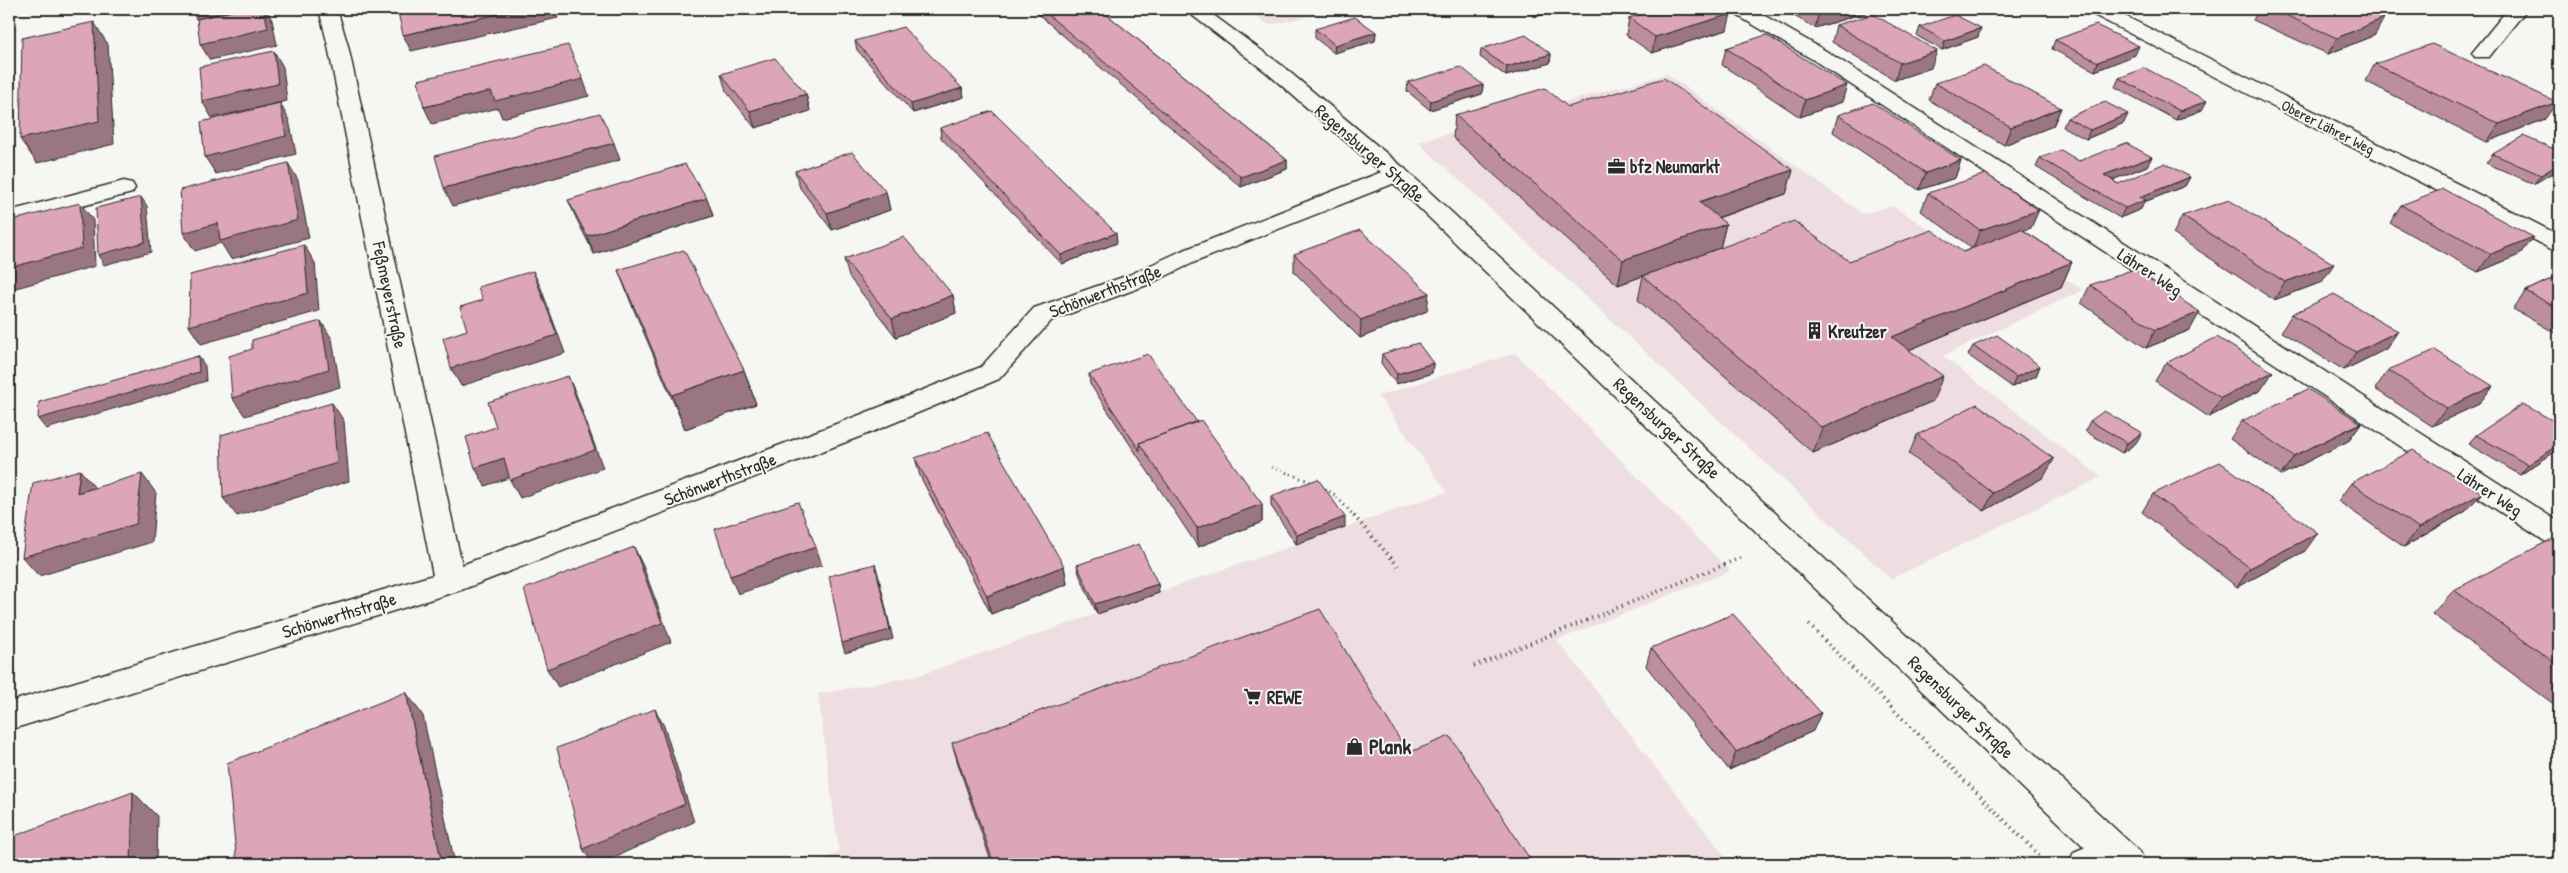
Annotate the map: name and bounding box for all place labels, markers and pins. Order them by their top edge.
place label: bfz Neumarkt [1630,154,1720,179]
office icon: bfz Neumarkt [1606,156,1626,176]
place label: Kreutzer [1828,319,1887,344]
building icon: Kreutzer [1804,321,1824,341]
place label: REWE [1267,685,1303,710]
supermarket icon: REWE [1243,687,1263,707]
place label: Plank [1369,732,1411,761]
shop icon: Plank [1345,736,1365,756]

